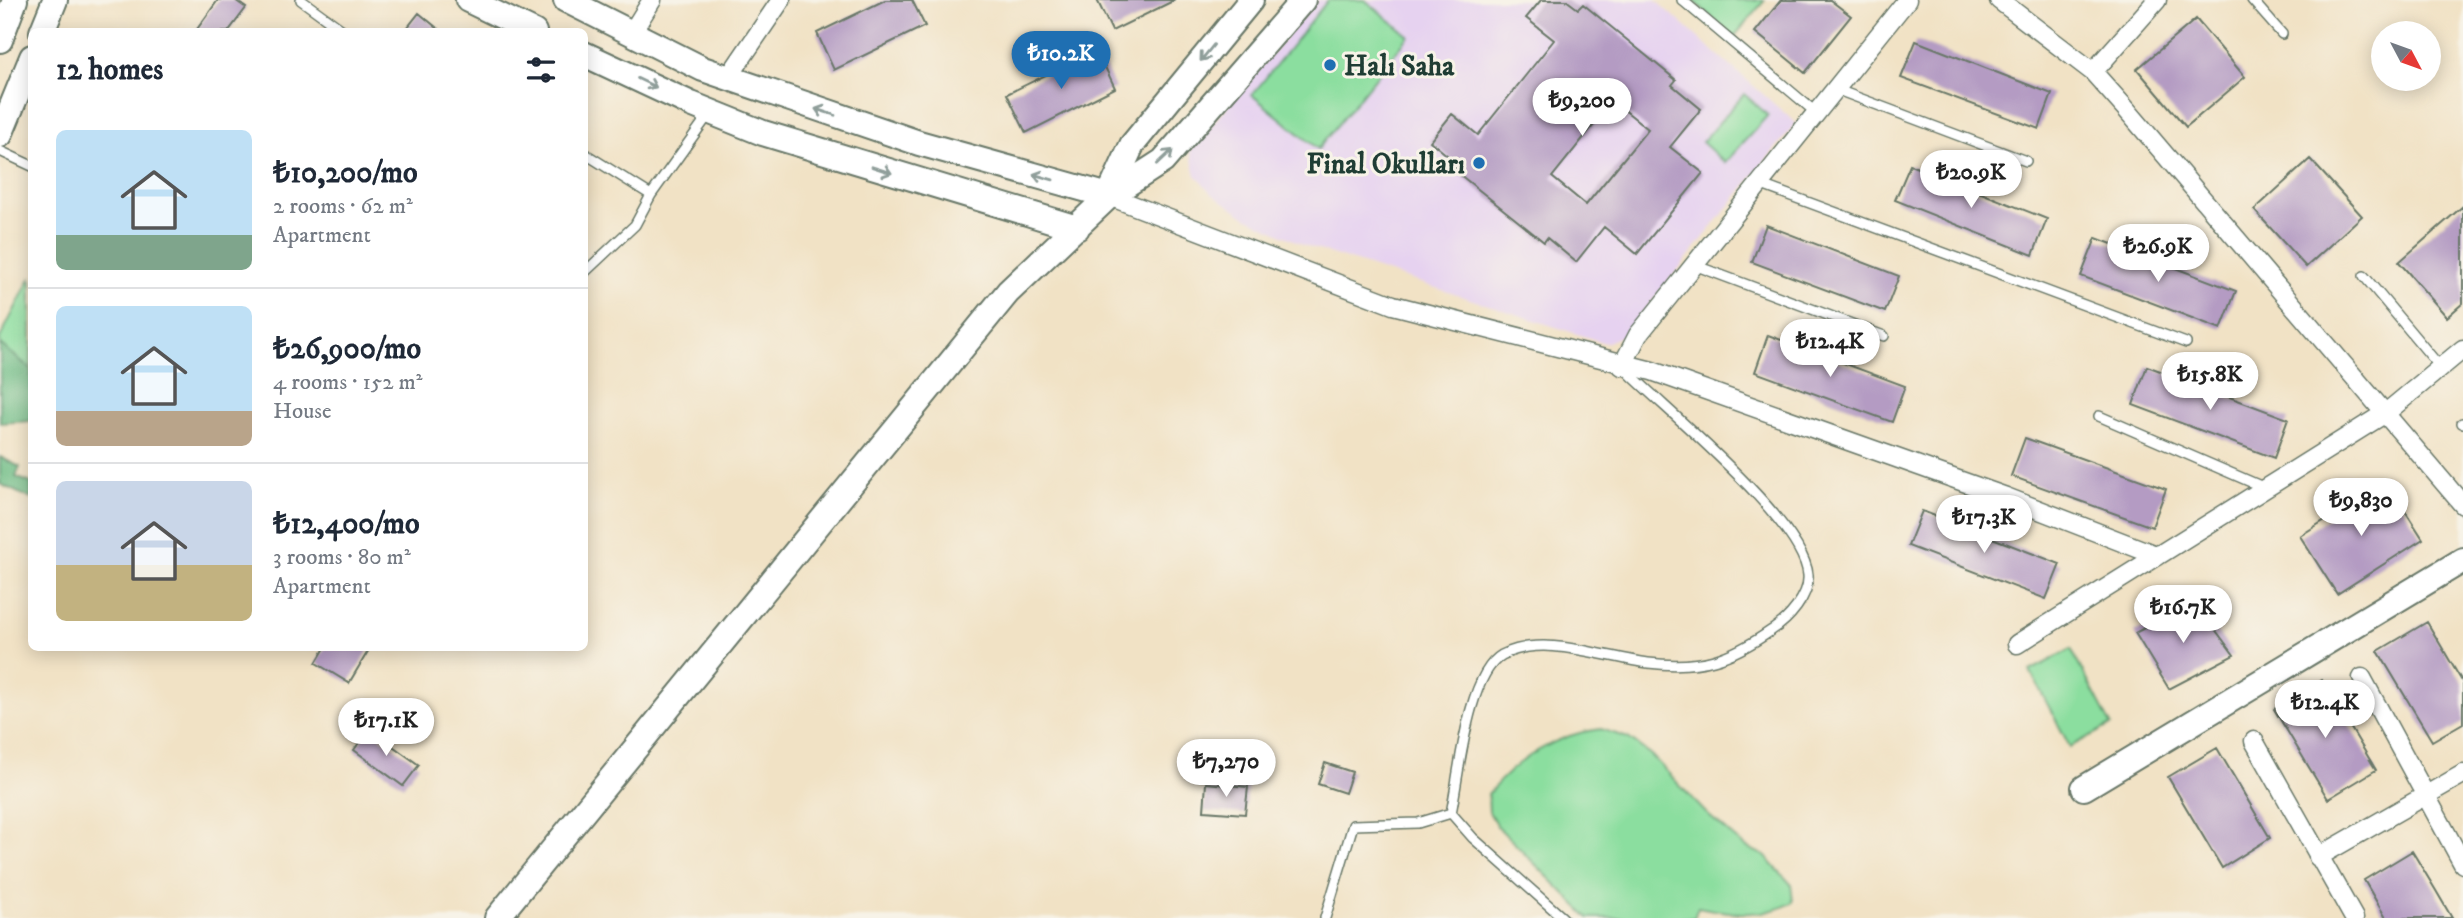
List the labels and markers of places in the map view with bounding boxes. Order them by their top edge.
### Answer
pin: ₺10.2K [1004,32,1118,91]
place label: Halı Saha [1344,49,1455,84]
marker: Halı Saha [1322,57,1338,73]
pin: ₺9,200 [1525,78,1639,138]
place label: Final Okulları [1306,147,1465,182]
pin: ₺20.9K [1914,150,2028,210]
marker: Final Okulları [1471,155,1487,171]
pin: ₺26.9K [2101,224,2215,284]
pin: ₺12.4K [1773,320,1887,379]
pin: ₺15.8K [2153,352,2267,412]
pin: ₺9,830 [2304,478,2418,538]
pin: ₺17.3K [1927,496,2041,555]
pin: ₺16.7K [2126,586,2240,645]
pin: ₺12.4K [2268,680,2382,740]
pin: ₺17.1K [329,698,443,758]
pin: ₺7,270 [1169,740,1283,799]

